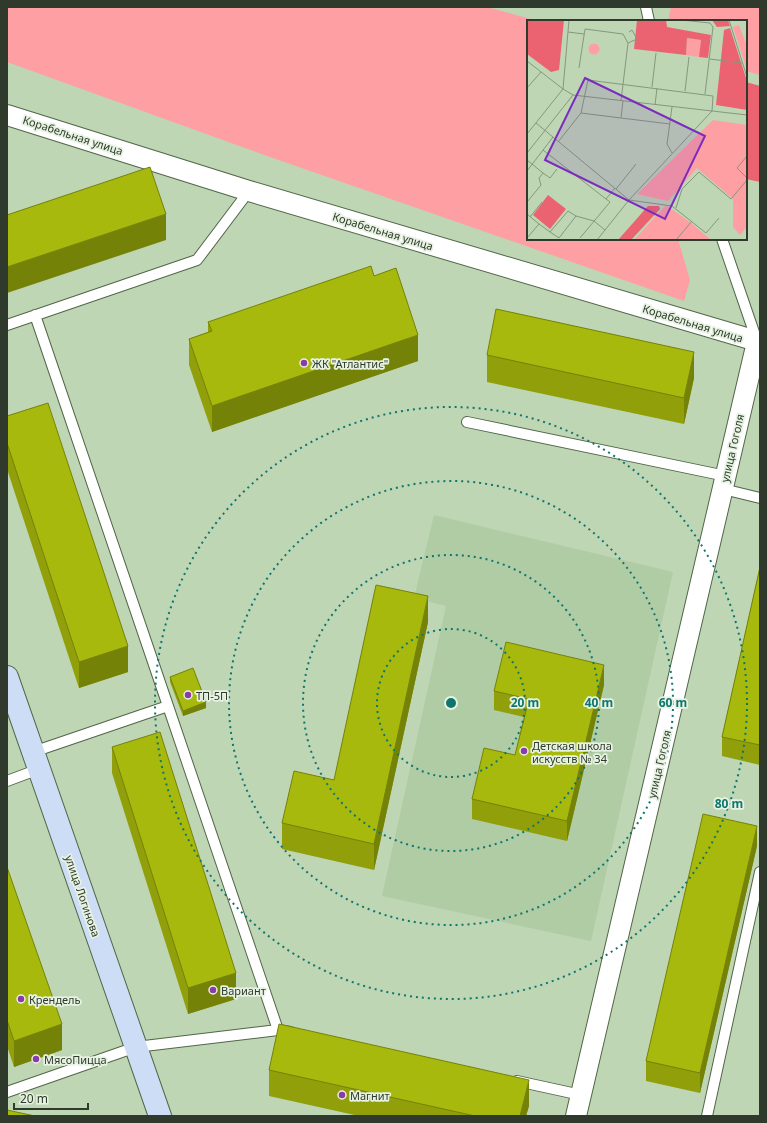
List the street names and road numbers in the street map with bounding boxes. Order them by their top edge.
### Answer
street label: Корабельная улица [21,112,125,158]
street label: Корабельная улица [331,209,435,253]
street label: Корабельная улица [641,301,745,345]
street label: улица Гоголя [717,412,747,484]
street label: улица Гоголя [644,728,674,800]
street label: улица Логинова [62,853,104,939]

